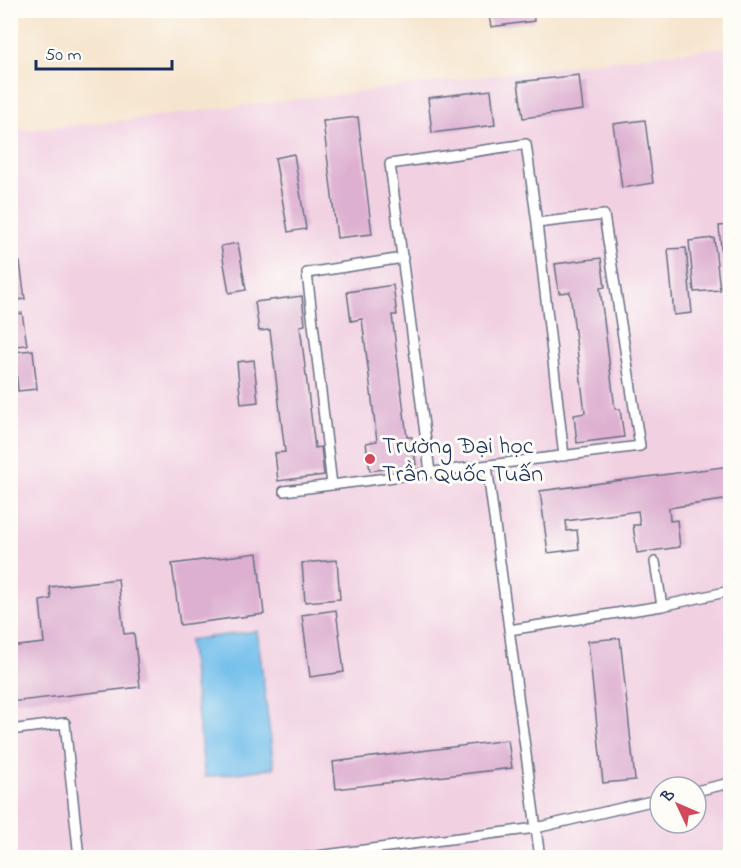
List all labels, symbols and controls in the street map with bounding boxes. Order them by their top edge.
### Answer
scale bar [36,33,172,71]
text: 50 m [45,43,82,69]
place label: Trường Đại học Trần Quốc Tuấn [382,430,543,493]
marker: Trường Đại học Trần Quốc Tuấn [363,452,377,466]
north arrow [648,775,708,835]
text: B [656,784,681,809]

